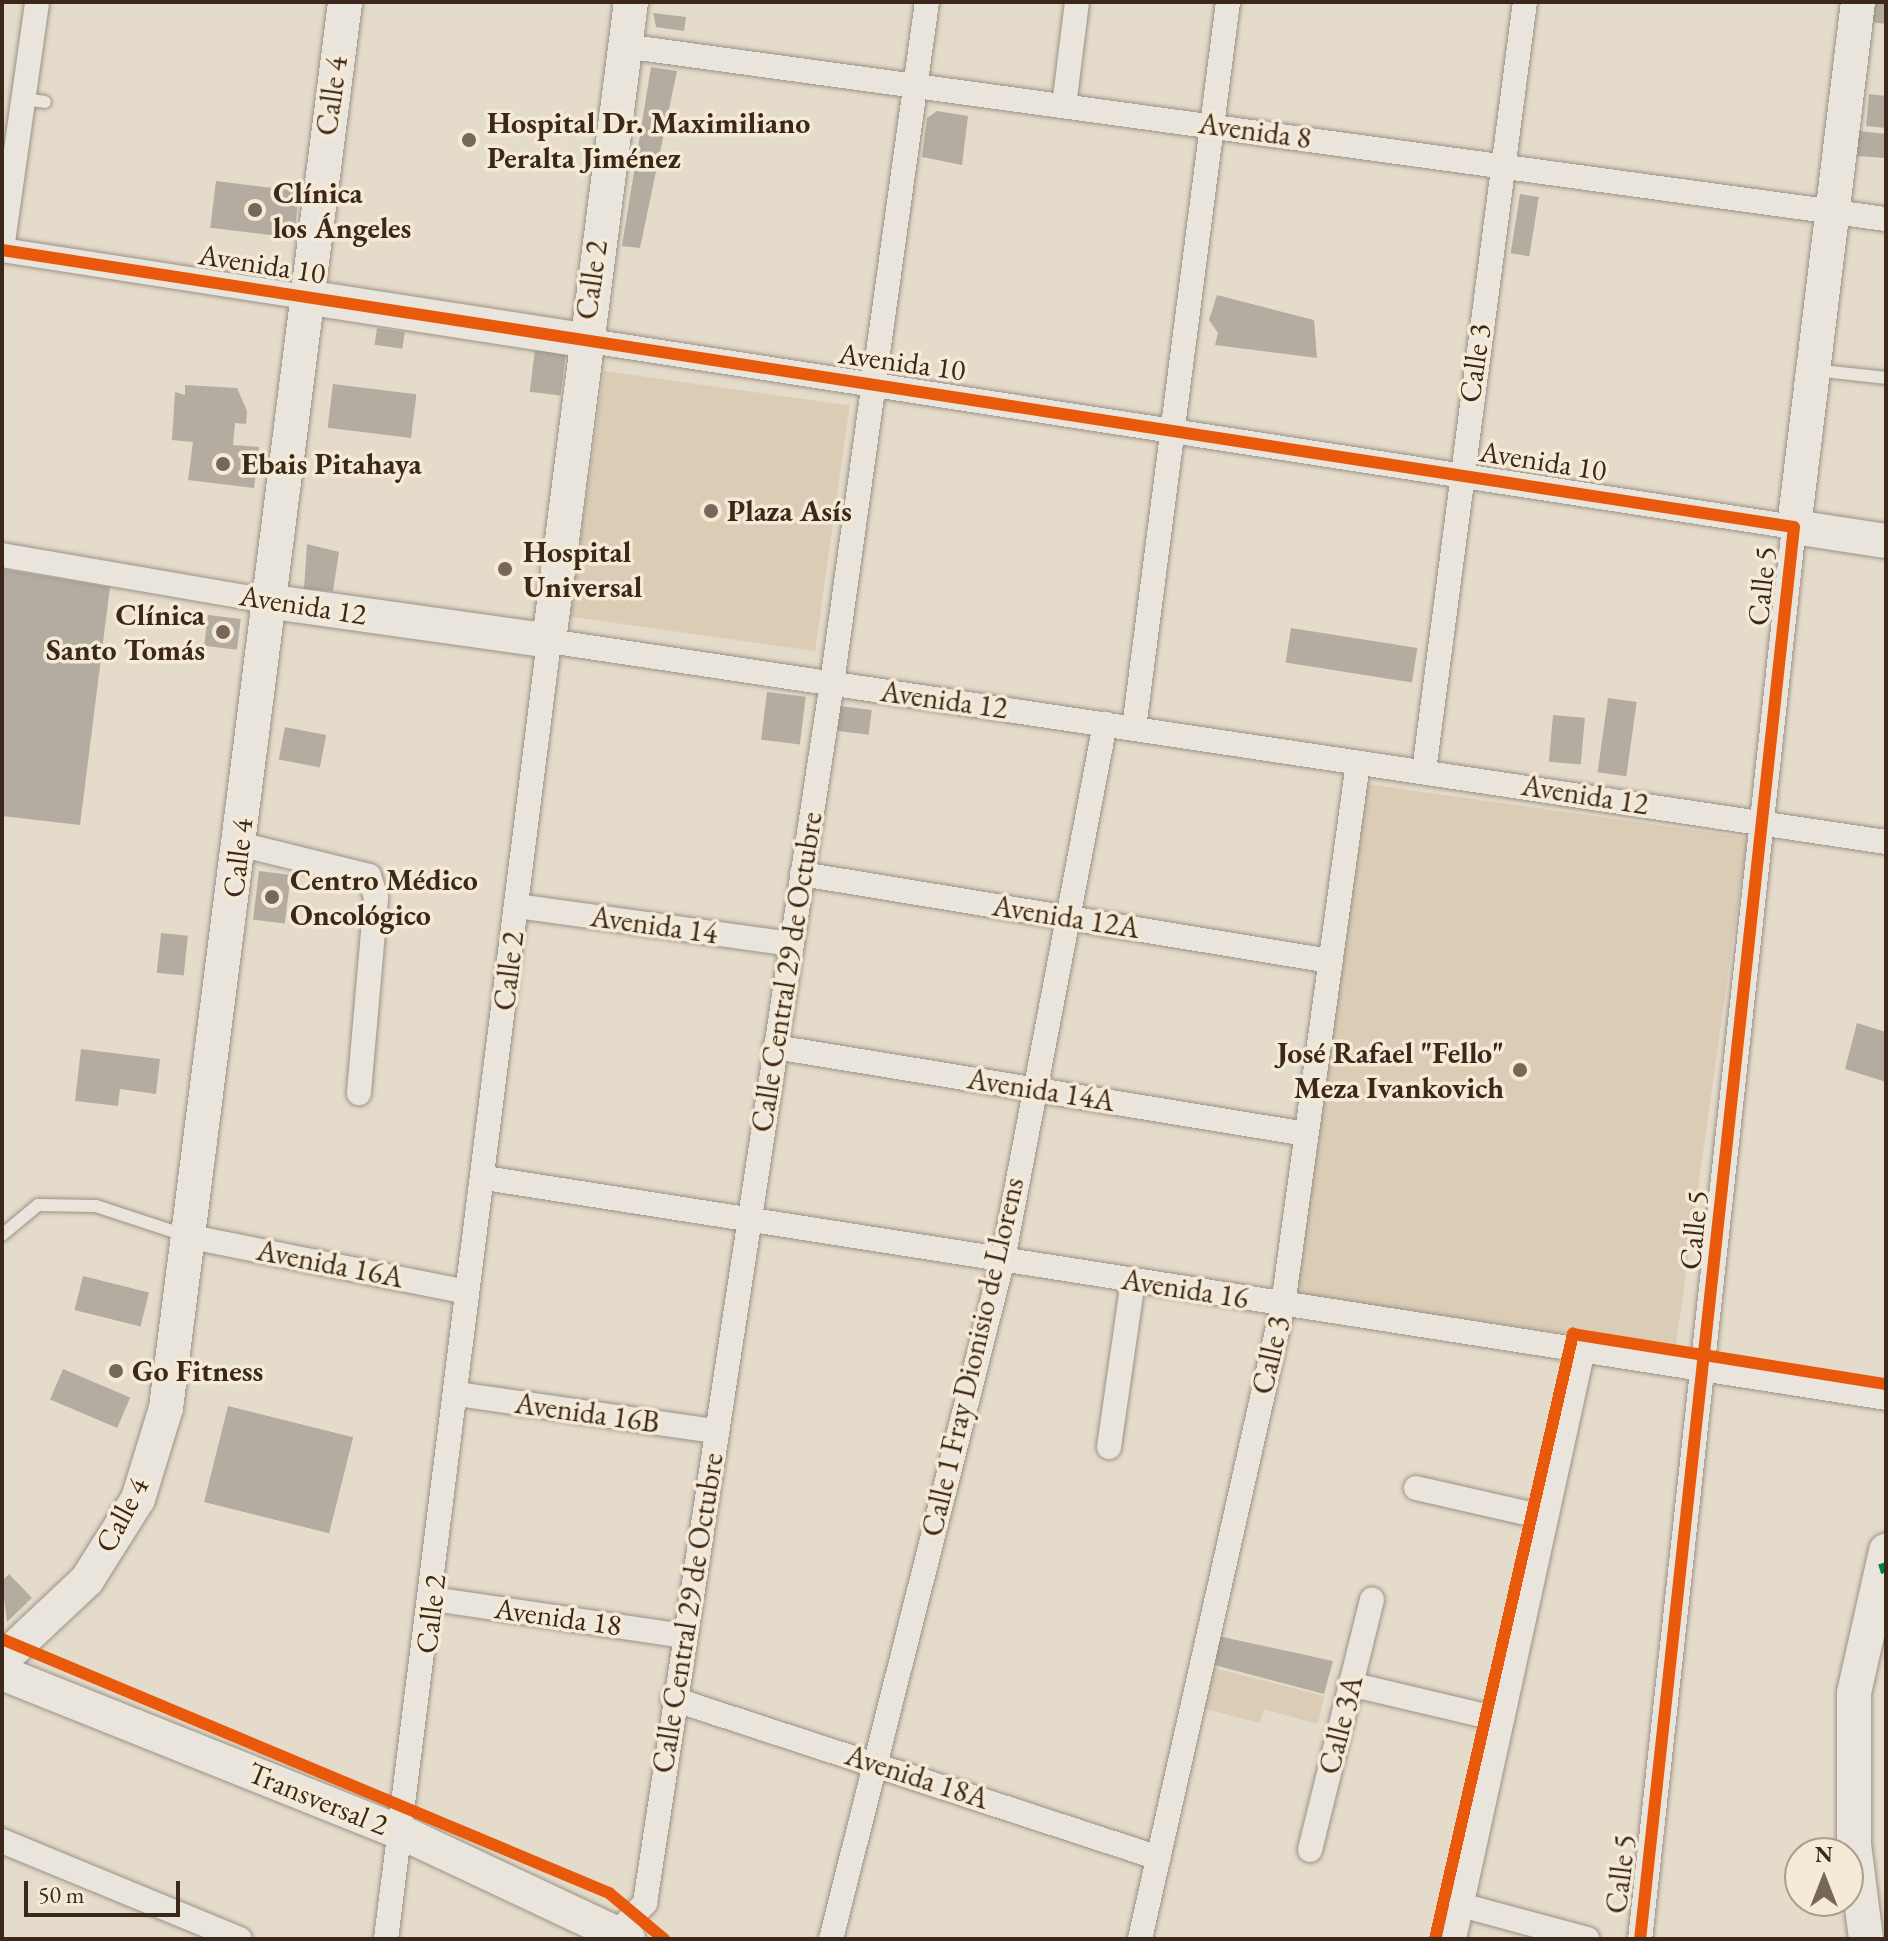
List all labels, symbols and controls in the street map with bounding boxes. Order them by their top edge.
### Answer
street label: Calle 4 [309,54,355,138]
place label: Hospital Dr. Maximiliano Peralta Jiménez [487,105,810,176]
street label: Avenida 8 [1196,105,1314,157]
marker: Hospital Dr. Maximiliano Peralta Jiménez [458,129,480,151]
place label: Clínica los Ángeles [273,175,411,246]
marker: Clínica los Ángeles [244,199,266,221]
street label: Avenida 10 [196,236,328,292]
street label: Calle 2 [569,238,615,322]
street label: Calle 3 [1452,321,1498,405]
street label: Avenida 10 [836,335,968,389]
street label: Avenida 10 [1477,433,1609,489]
place label: Ebais Pitahaya [241,446,422,482]
marker: Ebais Pitahaya [212,453,234,475]
place label: Plaza Asís [727,493,852,529]
marker: Plaza Asís [702,502,720,520]
place label: Hospital Universal [523,534,642,604]
street label: Calle 5 [1740,544,1784,628]
marker: Hospital Universal [494,558,516,580]
street label: Avenida 12 [237,577,369,633]
place label: Clínica Santo Tomás [46,597,205,668]
marker: Clínica Santo Tomás [212,621,234,643]
street label: Avenida 12 [878,673,1010,727]
street label: Avenida 12 [1519,767,1651,823]
street label: Calle Central 29 de Octubre [744,809,830,1135]
street label: Calle 4 [215,816,261,900]
place label: Centro Médico Oncológico [290,862,478,932]
marker: Centro Médico Oncológico [261,886,283,908]
street label: Avenida 12A [990,888,1142,946]
street label: Avenida 14 [588,898,720,952]
street label: Calle 2 [486,929,532,1013]
place label: José Rafael "Fello" Meza Ivankovich [1277,1035,1504,1106]
street label: Avenida 14A [965,1061,1117,1119]
marker: José Rafael "Fello" Meza Ivankovich [1511,1061,1529,1079]
street label: Calle 1 Fray Dionisio de Llorens [914,1174,1032,1540]
street label: Calle 5 [1672,1188,1716,1272]
street label: Avenida 16A [254,1232,406,1296]
street label: Avenida 16 [1119,1261,1251,1317]
street label: Calle 3 [1244,1312,1298,1398]
place label: Go Fitness [132,1353,263,1389]
marker: Go Fitness [107,1362,125,1380]
street label: Avenida 16B [512,1385,662,1441]
street label: Calle Central 29 de Octubre [645,1450,731,1776]
street label: Calle 4 [87,1471,157,1559]
street label: Calle 2 [408,1572,454,1656]
street label: Avenida 18 [492,1590,624,1644]
street label: Calle 3A [1311,1672,1371,1778]
street label: Avenida 18A [841,1737,993,1817]
street label: Transversal 2 [243,1755,393,1843]
street label: Calle 5 [1598,1832,1644,1916]
north arrow [1784,1837,1864,1917]
text: N [1815,1840,1833,1869]
scale bar [28,1865,184,1915]
text: 50 m [38,1879,85,1910]

